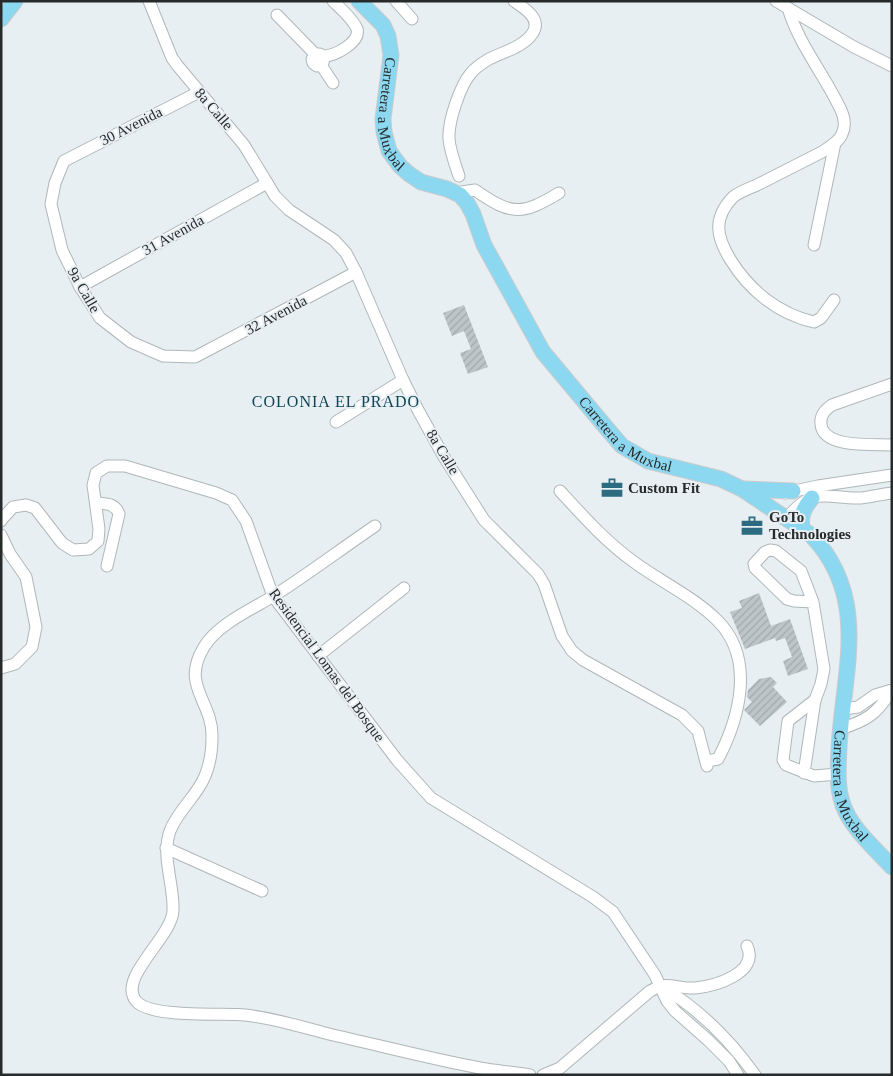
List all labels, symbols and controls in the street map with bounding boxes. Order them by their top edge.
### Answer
street label: Carretera a Muxbal [375,56,408,174]
street label: 8a Calle [192,85,237,133]
street label: 30 Avenida [97,103,165,148]
street label: 31 Avenida [140,211,207,258]
street label: 9a Calle [65,265,103,316]
street label: 32 Avenida [242,292,310,338]
district label: COLONIA EL PRADO [252,393,420,410]
street label: Carretera a Muxbal [576,393,674,475]
street label: 8a Calle [423,427,463,478]
office icon: Custom Fit [599,475,625,501]
place label: Custom Fit [628,480,700,496]
place label: GoTo Technologies [769,509,851,542]
office icon: GoTo Technologies [739,513,765,539]
street label: Residencial Lomas del Bosque [266,585,388,745]
street label: Carretera a Muxbal [830,730,872,845]

